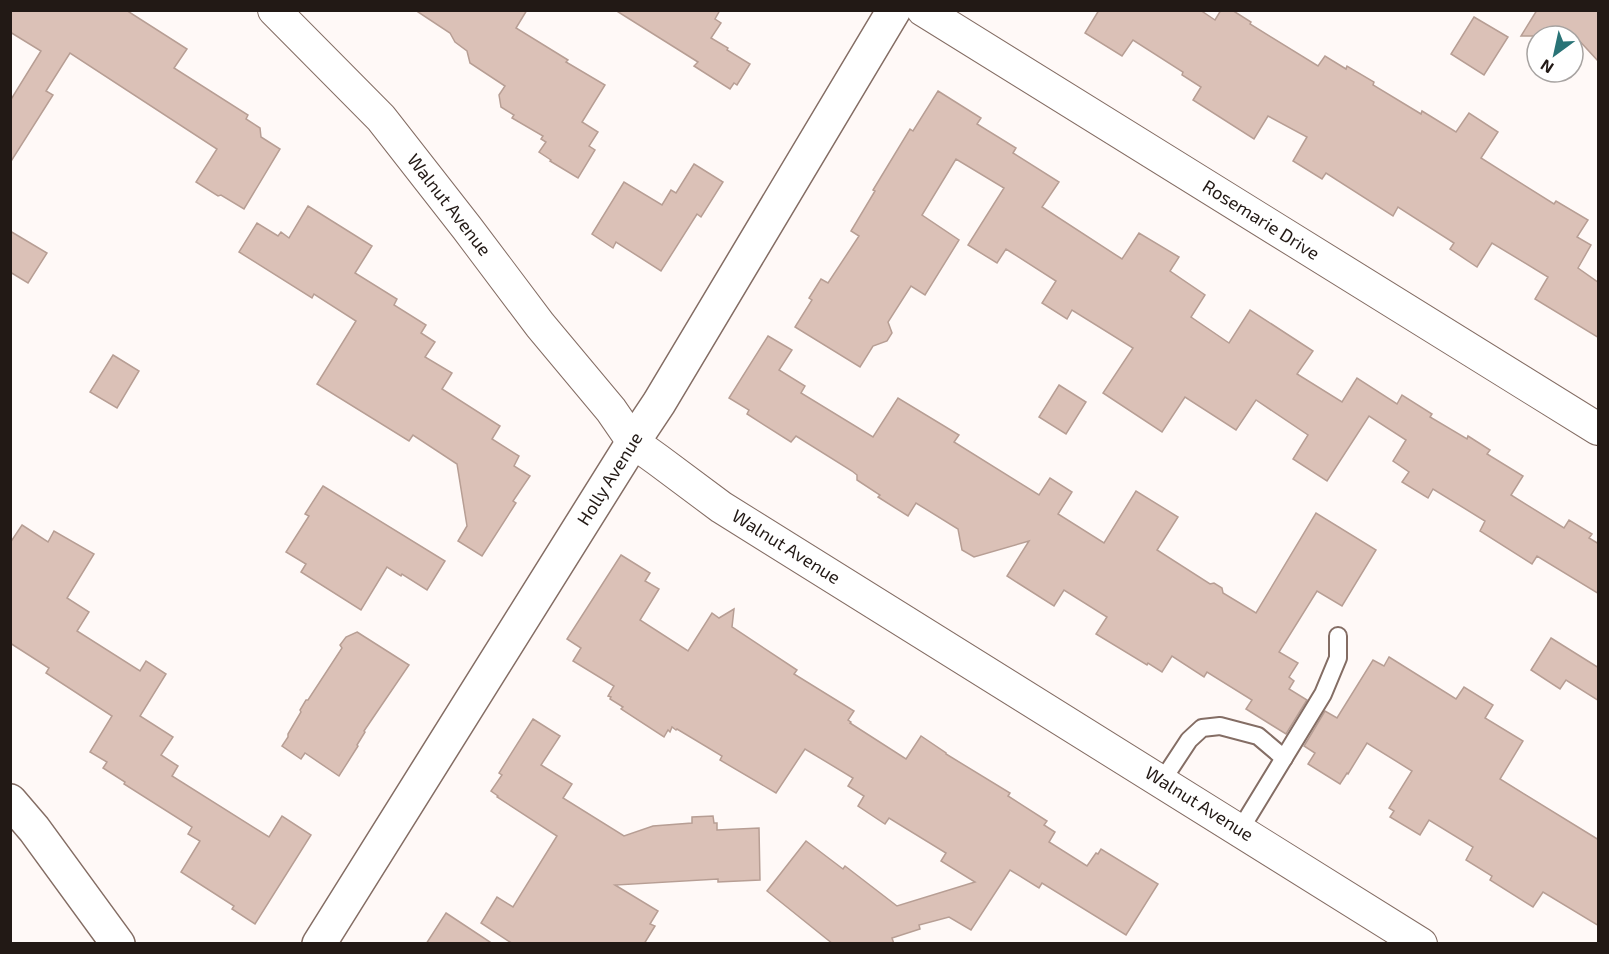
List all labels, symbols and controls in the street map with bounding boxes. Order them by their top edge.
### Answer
north arrow [1525,24,1585,84]
text: N [1537,56,1557,78]
street label: Walnut Avenue [403,149,496,260]
street label: Rosemarie Drive [1199,174,1324,264]
street label: Holly Avenue [572,428,646,529]
street label: Walnut Avenue [728,504,845,588]
street label: Walnut Avenue [1141,761,1258,845]

